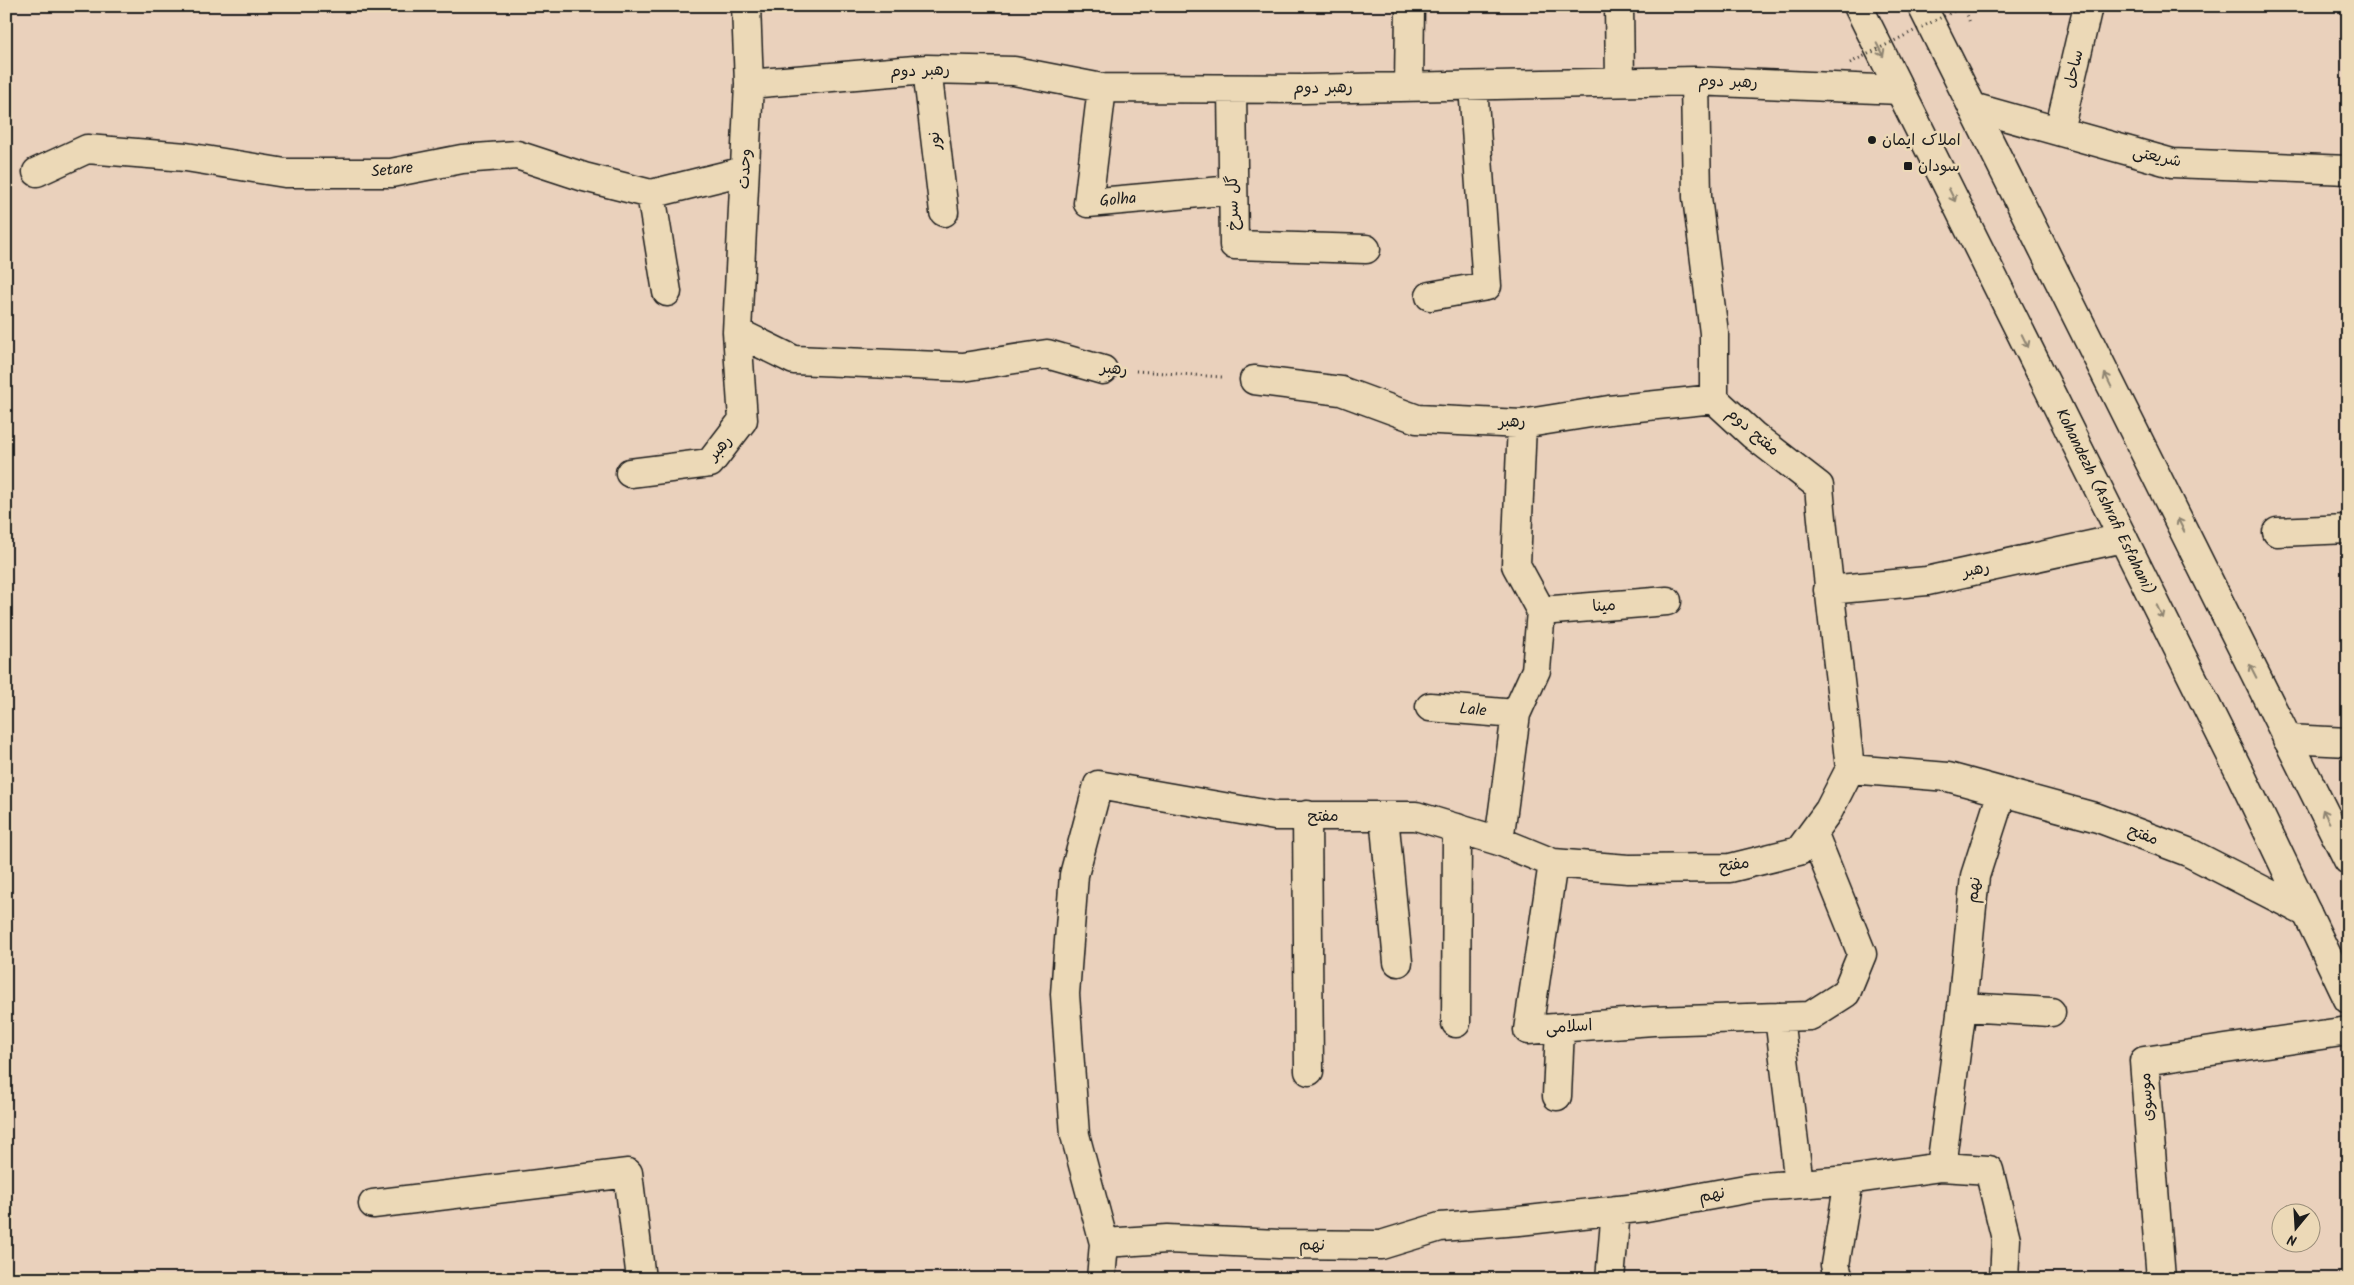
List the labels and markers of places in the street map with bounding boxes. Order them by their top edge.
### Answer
place label: املاک ایمان [1882,128,1961,153]
marker: املاک ایمان [1866,134,1878,146]
place label: سودان [1918,154,1960,179]
marker: سودان [1902,160,1914,172]

